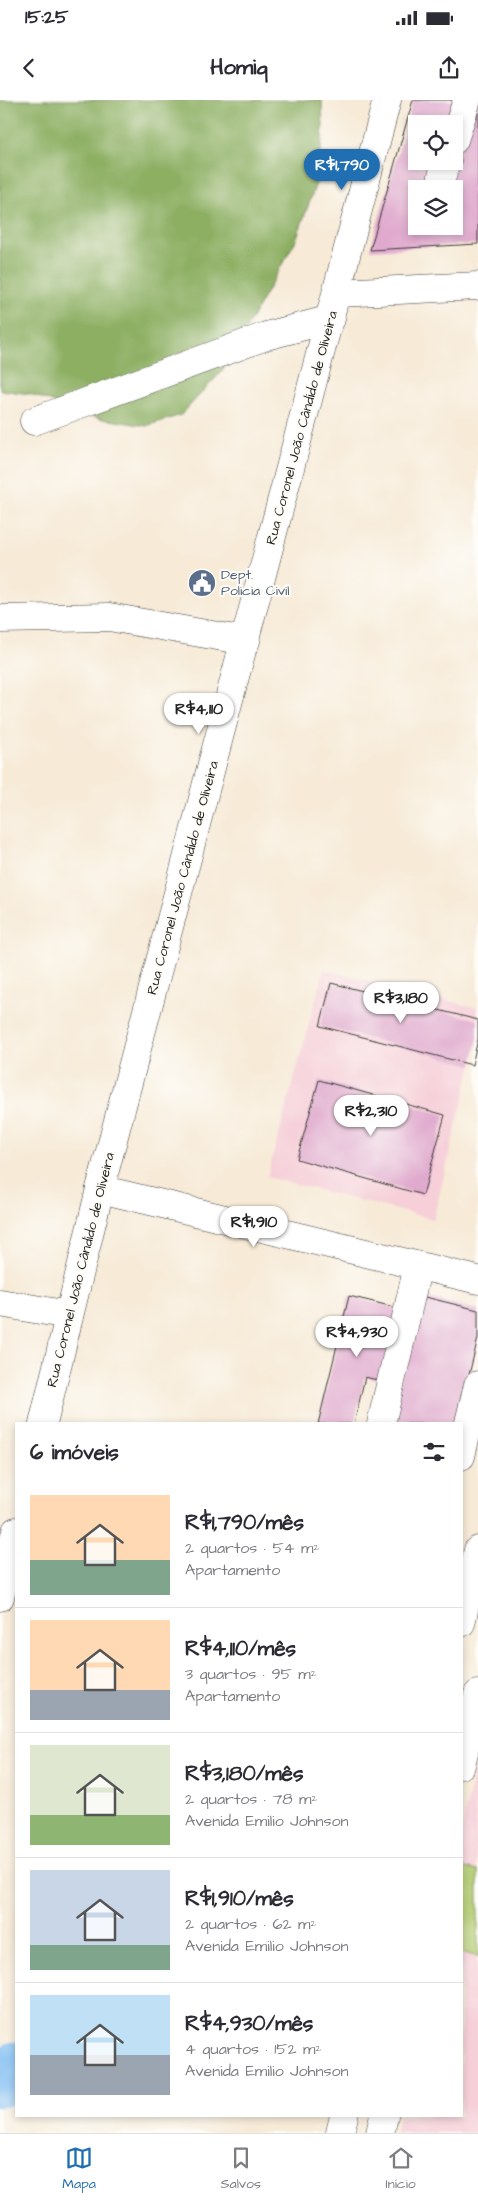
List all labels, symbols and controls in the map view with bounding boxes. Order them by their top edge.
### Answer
text: 15:25 [25,4,68,31]
text: Homiq [210,52,268,83]
icon: back [15,54,43,82]
icon: share [435,54,463,82]
map controls [408,115,463,235]
button: locate [408,115,463,170]
pin: R$1,790 [296,148,388,191]
text: R$1,790 [315,154,369,176]
button: layers [408,180,463,235]
street label: Rua Coronel João Cândido de Oliveira [261,309,343,547]
place label: Dept. Policia Civil [221,565,289,601]
public building icon: Dept. Policia Civil [187,568,217,598]
pin: R$4,110 [153,692,245,735]
text: R$4,110 [175,698,223,720]
street label: Rua Coronel João Cândido de Oliveira [142,759,224,997]
pin: R$3,180 [355,982,447,1024]
text: R$3,180 [374,987,428,1009]
pin: R$2,310 [325,1094,417,1137]
text: R$2,310 [345,1100,397,1122]
street label: Rua Coronel João Cândido de Oliveira [42,1151,120,1389]
pin: R$1,910 [208,1206,300,1248]
text: R$1,910 [231,1211,277,1233]
pin: R$4,930 [311,1316,403,1358]
text: R$4,930 [326,1321,388,1343]
text: 6 imóveis [30,1438,119,1467]
icon: filters [420,1438,448,1466]
text: R$1,790/mês [185,1508,304,1537]
icon: home [70,1515,130,1575]
text: 2 quartos · 54 m² [185,1537,320,1559]
text: Apartamento [185,1559,280,1581]
text: R$4,110/mês [185,1634,296,1663]
icon: home [70,1640,130,1700]
text: 3 quartos · 95 m² [185,1663,317,1685]
text: Apartamento [185,1685,280,1707]
text: R$3,180/mês [185,1759,303,1788]
icon: home [70,1765,130,1825]
text: 2 quartos · 78 m² [185,1788,318,1810]
text: Avenida Emilio Johnson [185,1810,348,1832]
text: R$1,910/mês [185,1884,294,1913]
icon: home [70,1890,130,1950]
text: 2 quartos · 62 m² [185,1913,316,1935]
text: Avenida Emilio Johnson [185,1935,348,1957]
text: R$4,930/mês [185,2009,313,2038]
icon: home [70,2015,130,2075]
text: 4 quartos · 152 m² [185,2038,322,2060]
text: Avenida Emilio Johnson [185,2060,348,2082]
tab: Mapa [62,2144,96,2194]
tab: Salvos [221,2144,261,2194]
tab: Início [386,2144,416,2194]

